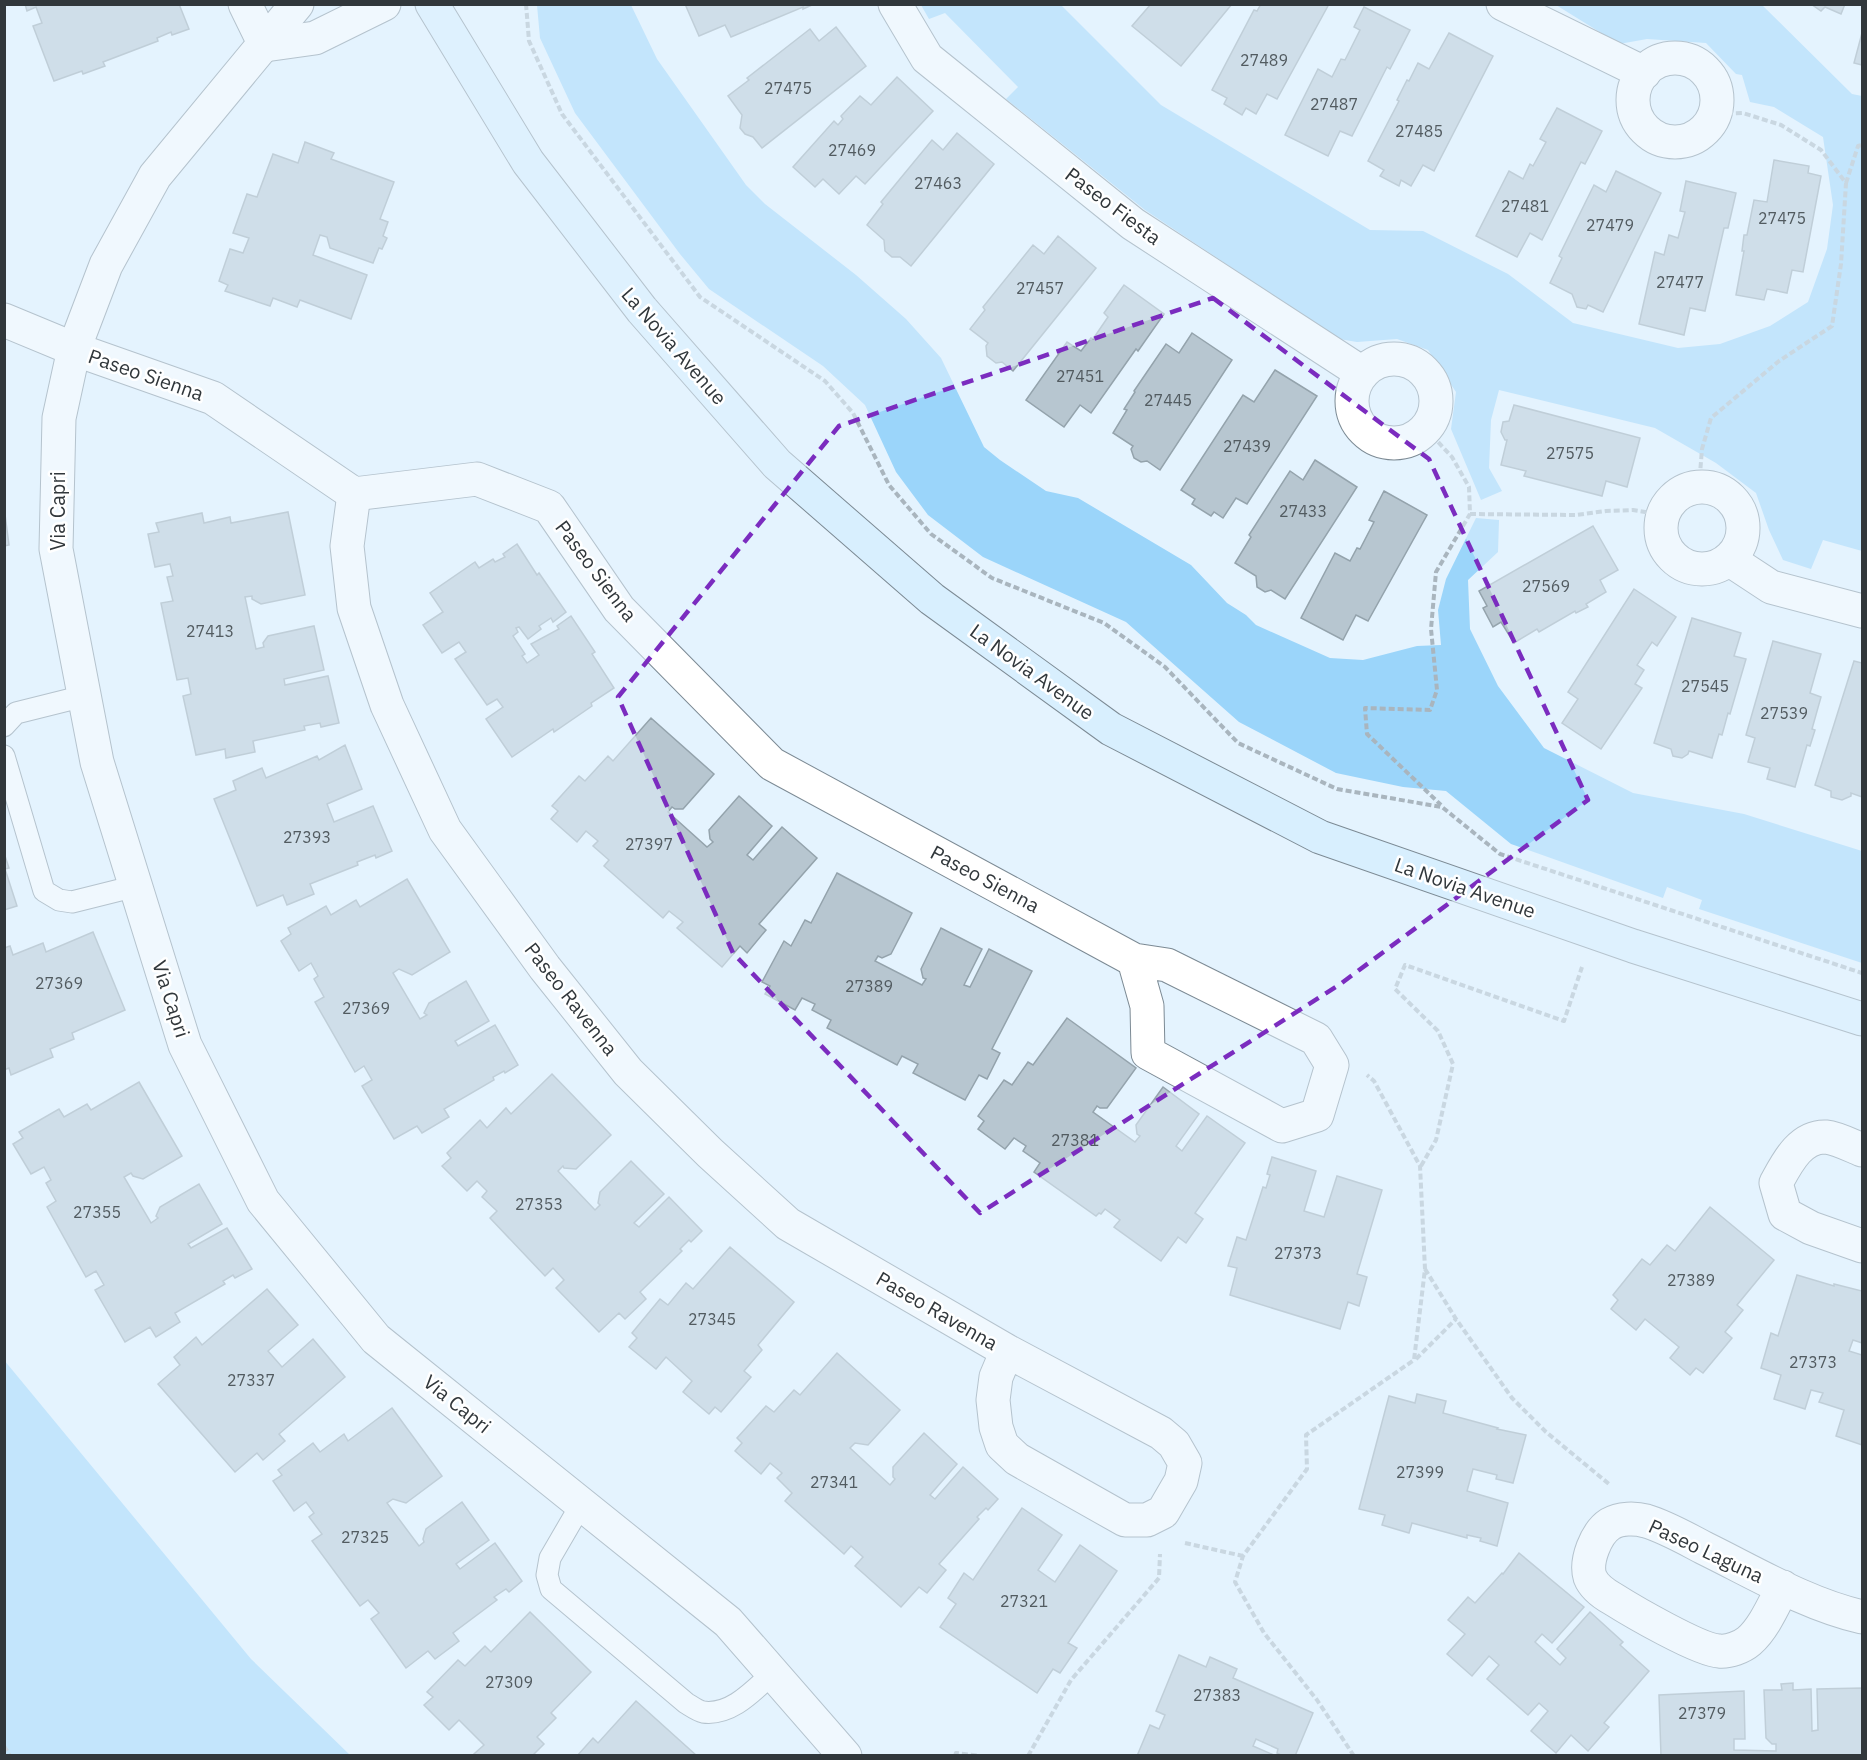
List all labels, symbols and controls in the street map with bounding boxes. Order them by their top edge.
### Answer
house number: 27489 [1240,50,1288,70]
house number: 27475 [764,78,812,98]
house number: 27487 [1310,94,1358,114]
house number: 27485 [1395,121,1443,141]
house number: 27469 [828,140,876,160]
street label: Paseo Fiesta [1060,161,1167,251]
house number: 27463 [914,173,962,193]
house number: 27481 [1501,196,1549,216]
house number: 27475 [1758,208,1806,228]
house number: 27479 [1586,215,1634,235]
house number: 27477 [1656,272,1704,292]
house number: 27457 [1016,278,1064,298]
street label: La Novia Avenue [616,281,733,410]
street label: Paseo Sienna [85,342,208,407]
house number: 27451 [1056,366,1104,386]
house number: 27445 [1144,390,1192,410]
house number: 27439 [1223,436,1271,456]
house number: 27575 [1546,443,1594,463]
street label: Via Capri [44,471,71,551]
house number: 27433 [1279,501,1327,521]
street label: Paseo Sienna [549,515,644,627]
house number: 27569 [1522,576,1570,596]
street label: La Novia Avenue [965,617,1100,726]
house number: 27413 [186,621,234,641]
house number: 27545 [1681,676,1729,696]
house number: 27539 [1760,703,1808,723]
house number: 27393 [283,827,331,847]
house number: 27397 [625,834,673,854]
street label: Paseo Sienna [926,838,1045,919]
street label: La Novia Avenue [1391,851,1539,924]
street label: Paseo Ravenna [519,937,624,1061]
street label: Via Capri [146,957,197,1041]
house number: 27369 [35,973,83,993]
house number: 27389 [845,976,893,996]
house number: 27369 [342,998,390,1018]
house number: 27381 [1051,1130,1099,1150]
house number: 27353 [515,1194,563,1214]
house number: 27355 [73,1202,121,1222]
house number: 27373 [1274,1243,1322,1263]
street label: Paseo Ravenna [871,1265,1003,1357]
house number: 27389 [1667,1270,1715,1290]
house number: 27345 [688,1309,736,1329]
house number: 27373 [1789,1352,1837,1372]
street label: Via Capri [418,1368,497,1439]
house number: 27337 [227,1370,275,1390]
house number: 27399 [1396,1462,1444,1482]
house number: 27341 [810,1472,858,1492]
street label: Paseo Laguna [1644,1512,1768,1589]
house number: 27325 [341,1527,389,1547]
house number: 27321 [1000,1591,1048,1611]
house number: 27309 [485,1672,533,1692]
house number: 27383 [1193,1685,1241,1705]
house number: 27379 [1678,1703,1726,1723]

